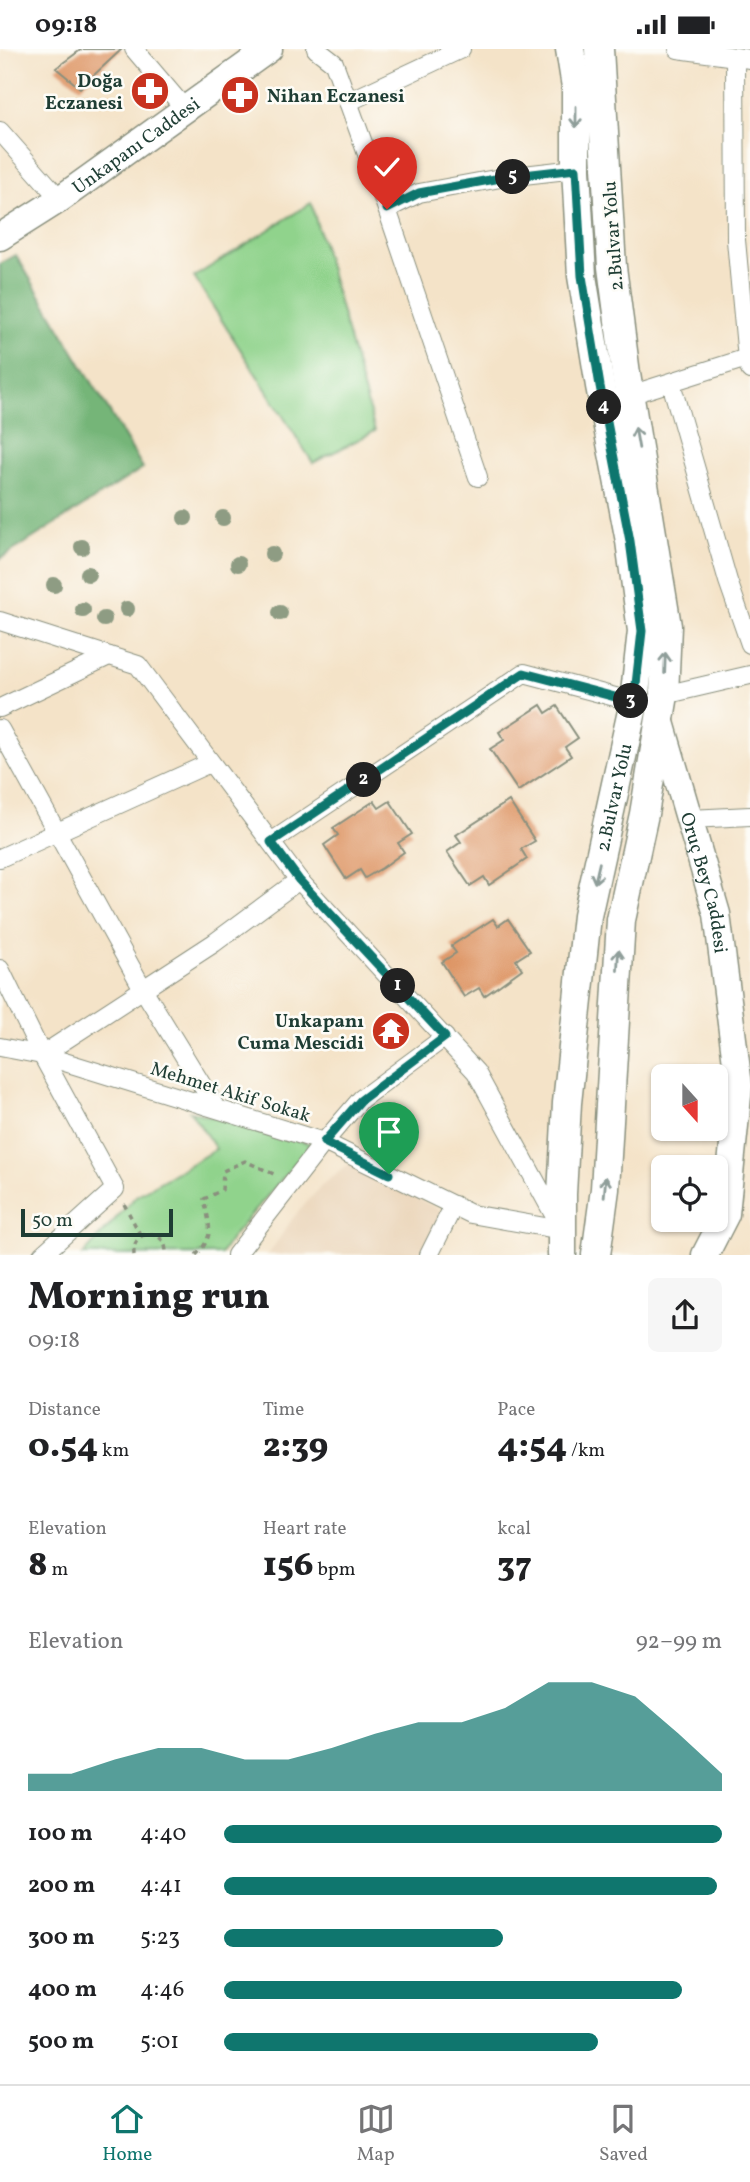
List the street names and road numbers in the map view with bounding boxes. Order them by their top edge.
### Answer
street label: Unkapanı Caddesi [68,92,206,201]
street label: 2.Bulvar Yolu [597,180,631,292]
street label: 2.Bulvar Yolu [591,741,640,854]
street label: Oruç Bey Caddesi [673,809,733,955]
street label: Mehmet Akif Sokak [147,1056,314,1130]

